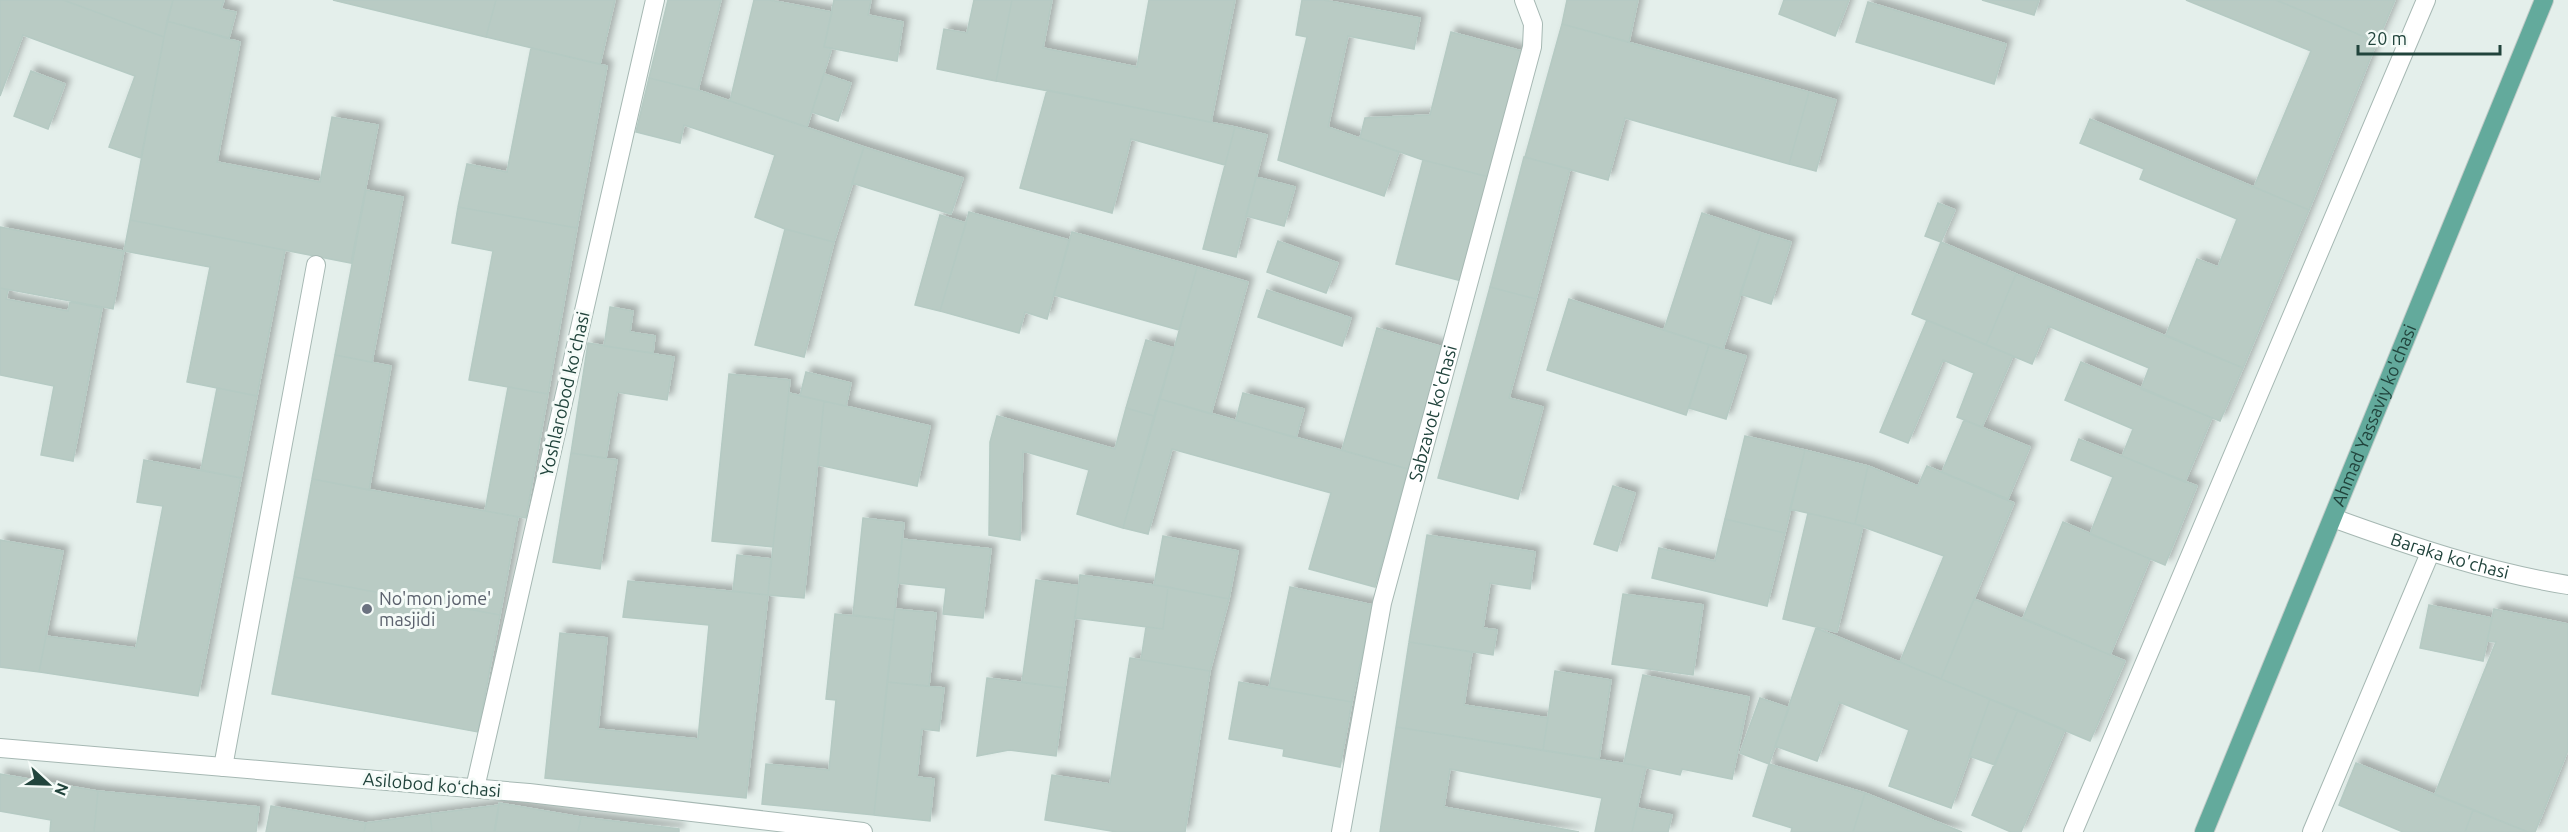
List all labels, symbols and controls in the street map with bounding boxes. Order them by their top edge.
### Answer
scale bar [2358,18,2500,56]
text: 20 m [2367,28,2407,48]
street label: Yoshlarobod koʻchasi [535,309,593,478]
street label: Ahmad Yassaviy ko'chasi [2327,321,2419,509]
street label: Sabzavot ko'chasi [1404,343,1460,484]
street label: Baraka ko'chasi [2388,528,2511,582]
place label: No'mon jome' masjidi [379,588,491,629]
marker: No'mon jome' masjidi [360,602,374,616]
north arrow [18,754,78,814]
street label: Asilobod koʻchasi [362,768,502,800]
text: N [51,781,72,799]

